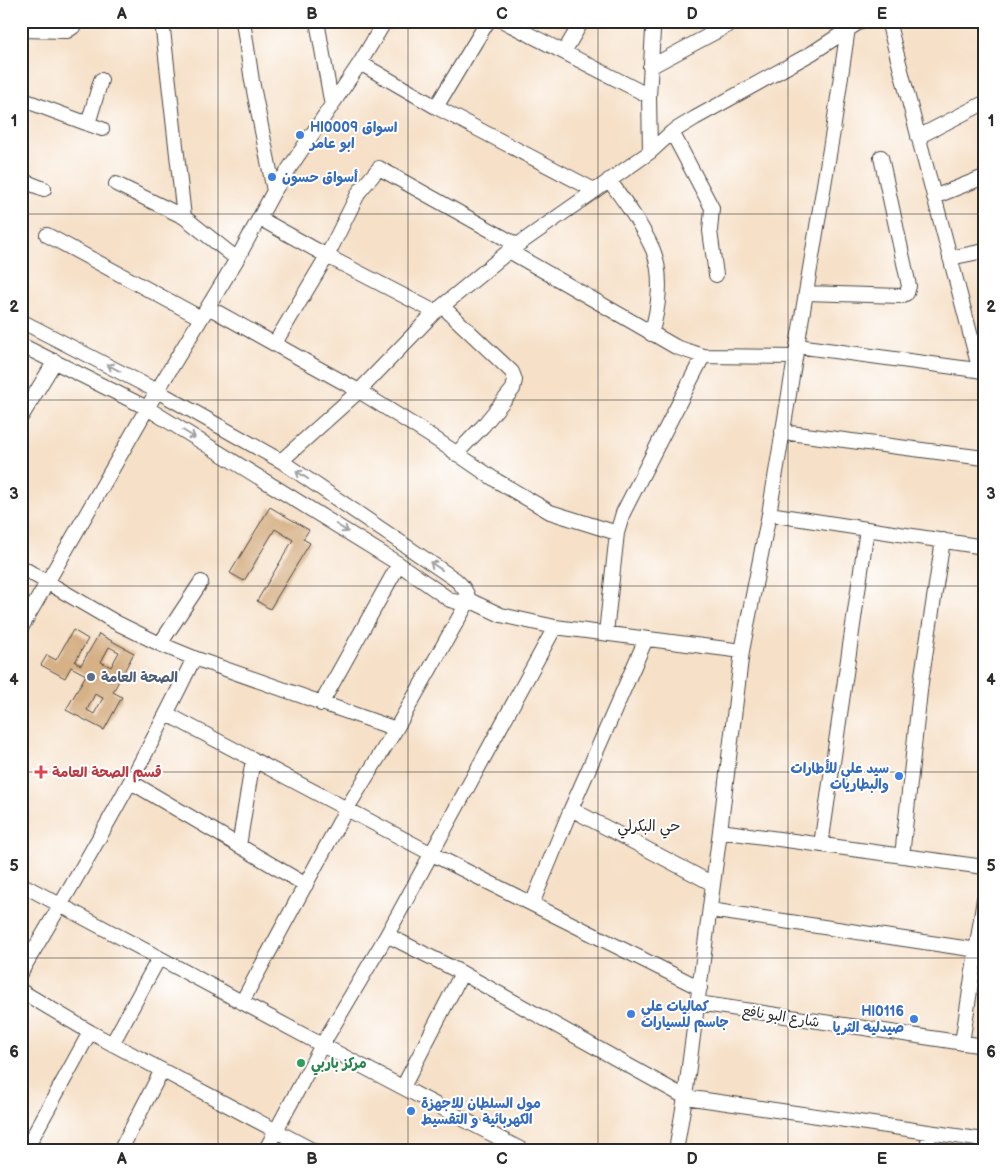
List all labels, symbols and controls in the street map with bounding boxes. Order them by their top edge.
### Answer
text: A [116,5,127,24]
text: B [306,5,318,24]
text: C [496,5,508,24]
text: D [686,5,698,24]
text: E [877,5,887,24]
text: 1 [11,112,17,131]
text: 1 [988,112,994,131]
place label: Hl0009 اسواق ابو عامر [308,119,398,153]
marker: Hl0009 اسواق ابو عامر [294,129,306,141]
place label: أسواق حسون [282,168,358,187]
marker: أسواق حسون [266,171,278,183]
text: 2 [9,298,19,317]
text: 2 [986,298,996,317]
one-way arrow [107,363,121,373]
one-way arrow [181,429,195,439]
one-way arrow [295,470,309,480]
text: 3 [9,485,19,504]
text: 3 [986,485,996,504]
one-way arrow [334,524,348,534]
one-way arrow [430,561,444,571]
place label: الصحة العامة [101,669,178,686]
text: 4 [9,671,19,690]
marker: الصحة العامة [85,671,97,683]
text: 4 [986,671,996,690]
place label: سيد علي للأطارات والبطاريات [791,758,889,793]
place label: قسم الصحة العامة [52,764,162,783]
marker: قسم الصحة العامة [34,765,48,779]
marker: سيد علي للأطارات والبطاريات [893,770,905,782]
district label: حي البكرلي [618,817,681,839]
text: 5 [9,857,19,876]
text: 5 [986,857,996,876]
place label: كماليات علي جاسم للسيارات [641,998,729,1033]
street label: شارع البو نافع [741,1002,821,1033]
place label: Hl0116 صيدليه الثريا [833,1003,904,1036]
marker: كماليات علي جاسم للسيارات [625,1008,637,1020]
marker: Hl0116 صيدليه الثريا [908,1013,920,1025]
text: 6 [9,1043,19,1062]
text: 6 [986,1043,996,1062]
place label: مركز باربي [311,1055,367,1076]
marker: مركز باربي [295,1057,307,1069]
place label: مول السلطان للاجهزة الكهربائية و التقسيط [421,1095,541,1128]
marker: مول السلطان للاجهزة الكهربائية و التقسيط [405,1105,417,1117]
text: A [116,1150,127,1169]
text: B [306,1150,318,1169]
text: C [496,1150,508,1169]
text: D [686,1150,698,1169]
text: E [877,1150,887,1169]

